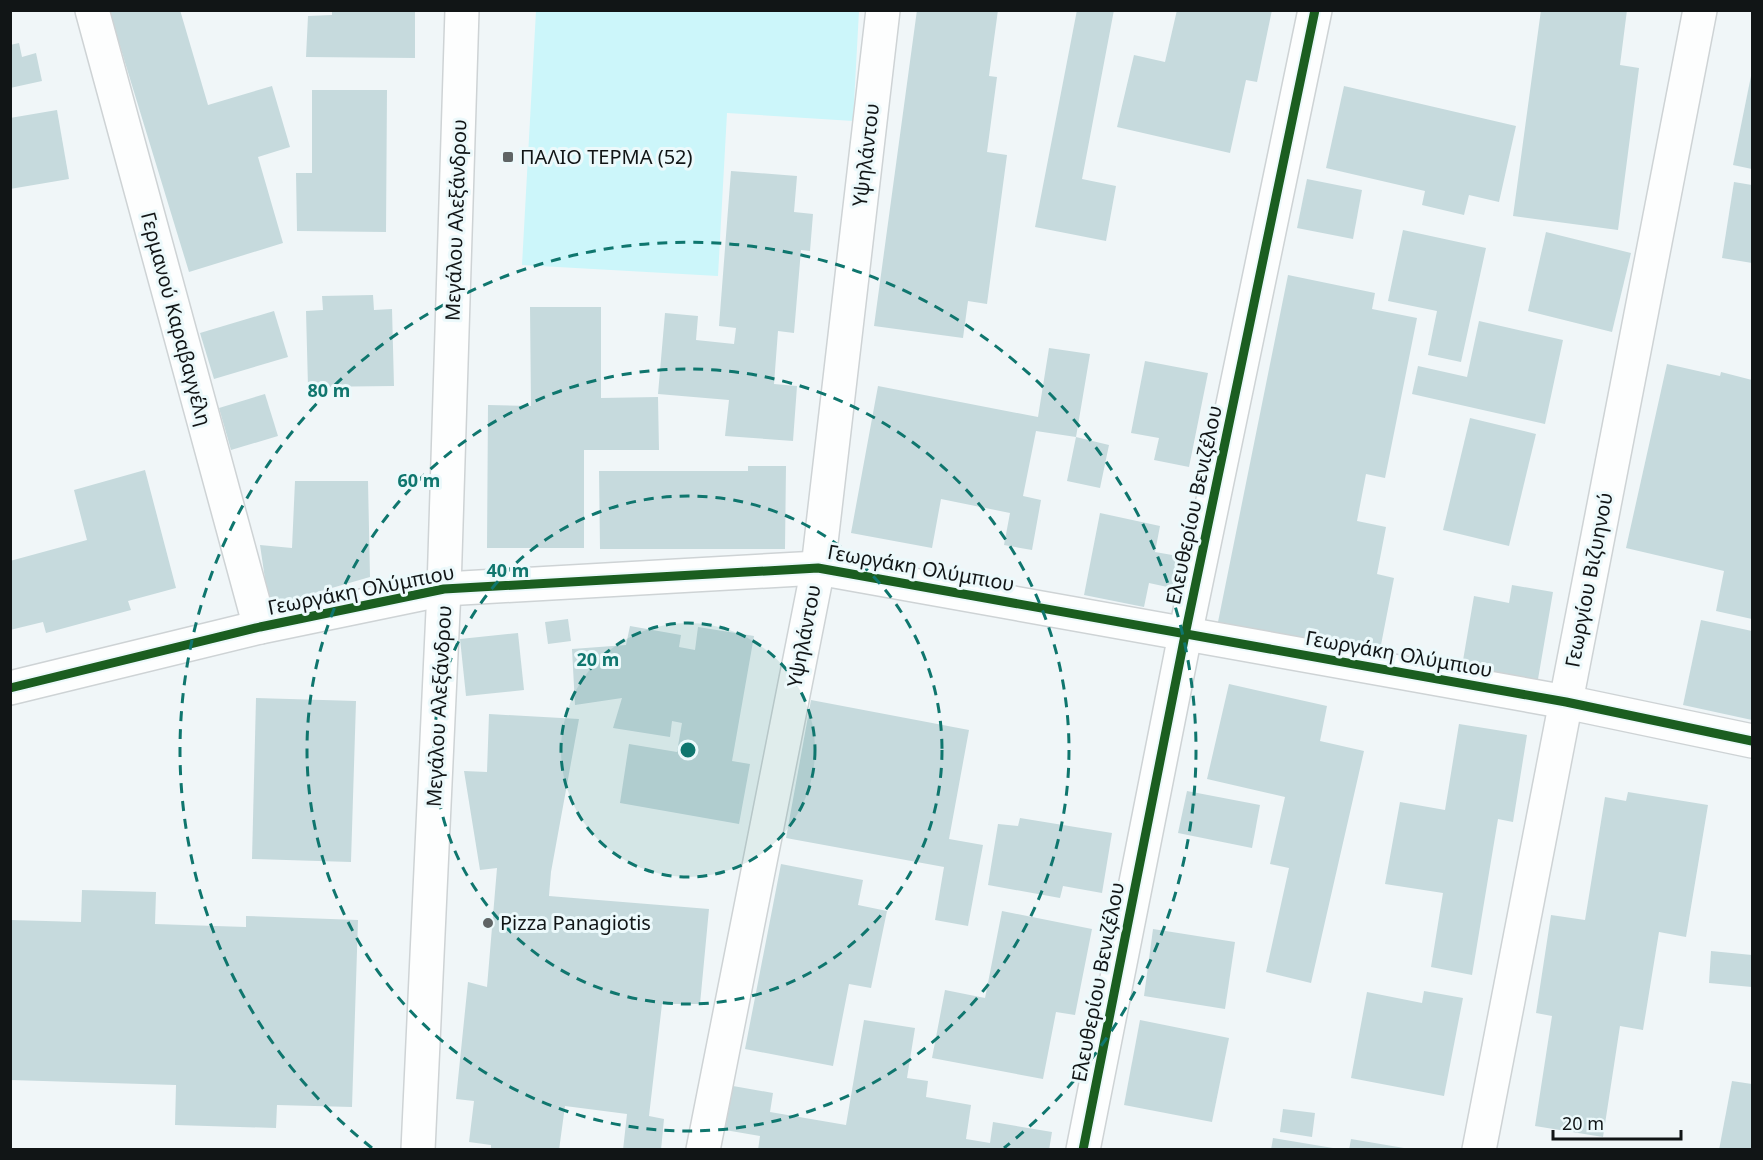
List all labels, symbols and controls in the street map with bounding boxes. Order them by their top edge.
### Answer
street label: Υψηλάντου [846,102,885,208]
street label: Μεγάλου Αλεξάνδρου [438,119,473,321]
place label: ΠΑΛΙΟ ΤΕΡΜΑ (52) [520,143,693,170]
marker: ΠΑΛΙΟ ΤΕΡΜΑ (52) [501,150,515,164]
street label: Γερμανού Καραβαγγέλη [135,209,218,429]
text: 80 m [308,378,350,402]
street label: Ελευθερίου Βενιζέλου [1159,403,1228,607]
text: 60 m [398,468,440,492]
street label: Γεωργίου Βιζυηνού [1558,490,1619,670]
street label: Γεωργάκη Ολύμπιου [825,538,1017,597]
street label: Γεωργάκη Ολύμπιου [265,558,457,621]
text: 40 m [487,558,529,582]
street label: Υψηλάντου [780,582,827,690]
street label: Μεγάλου Αλεξάνδρου [420,604,457,808]
street label: Γεωργάκη Ολύμπιου [1303,624,1495,683]
text: 20 m [577,647,619,671]
centre of rings [678,740,698,760]
street label: Ελευθερίου Βενιζέλου [1065,880,1130,1084]
place label: Pizza Panagiotis [500,909,651,936]
marker: Pizza Panagiotis [481,916,495,930]
scale bar [1553,1103,1680,1141]
text: 20 m [1562,1111,1604,1135]

